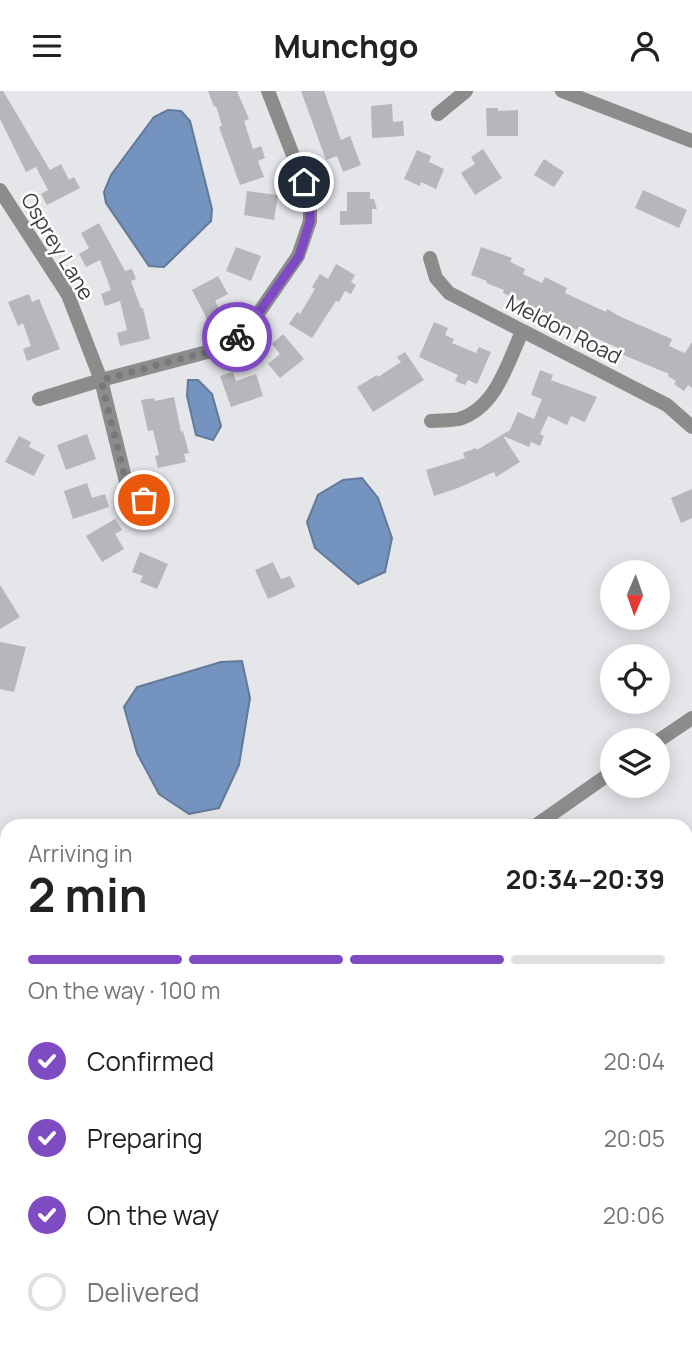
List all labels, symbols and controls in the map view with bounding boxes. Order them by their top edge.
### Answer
text: Munchgo [273,24,419,68]
icon: menu [28,27,66,65]
icon: person [626,27,664,65]
pin [274,152,334,212]
icon: home [285,163,323,201]
street label: Osprey Lane [15,187,101,305]
street label: Meldon Road [501,288,627,370]
courier [202,302,272,372]
icon: bike [218,318,256,356]
pin [114,470,174,530]
icon: bag [125,481,163,519]
north arrow [600,560,670,630]
map controls [600,560,670,798]
button: locate [600,644,670,714]
button: layers [600,728,670,798]
text: Arriving in [28,837,133,869]
text: 20:34–20:39 [506,861,665,897]
text: 2 min [28,863,148,926]
text: On the way · 100 m [28,974,221,1006]
icon: check [28,1042,66,1080]
text: Confirmed [87,1043,214,1079]
text: 20:04 [603,1045,665,1077]
icon: check [28,1119,66,1157]
text: Preparing [87,1120,203,1156]
text: 20:05 [604,1122,665,1154]
icon: check [28,1196,66,1234]
text: On the way [87,1197,219,1233]
text: 20:06 [603,1199,665,1231]
text: Delivered [87,1274,199,1310]

